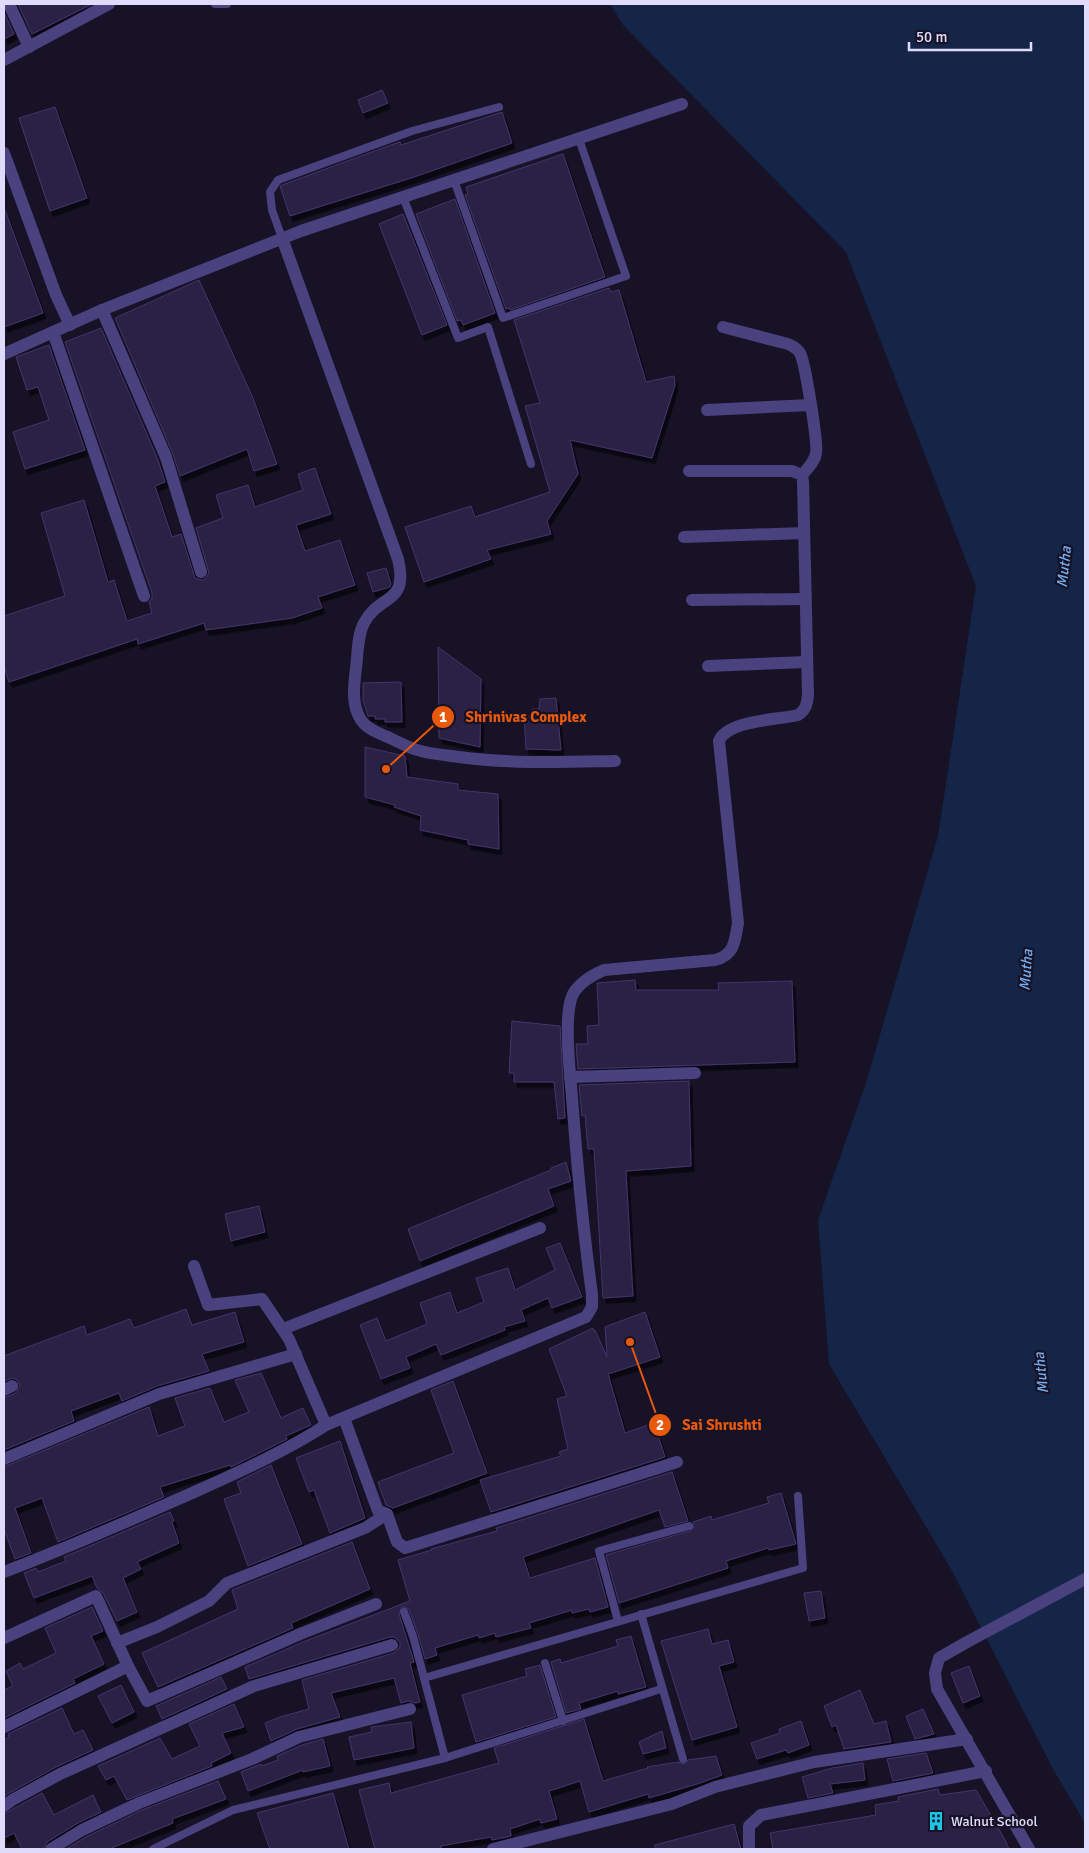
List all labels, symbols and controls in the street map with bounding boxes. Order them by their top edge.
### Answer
scale bar [909,20,1032,52]
text: 50 m [916,28,947,46]
water label: Mutha [1053,545,1075,588]
callout: Shrinivas Complex [431,702,597,732]
text: 1 [439,708,447,726]
text: Shrinivas Complex [466,708,587,726]
water label: Mutha [1016,948,1036,991]
water label: Mutha [1030,1351,1052,1394]
callout: Sai Shrushti [647,1410,772,1440]
text: 2 [656,1416,664,1434]
text: Sai Shrushti [682,1416,762,1434]
building icon: Walnut School [925,1810,947,1832]
place label: Walnut School [951,1813,1038,1830]

